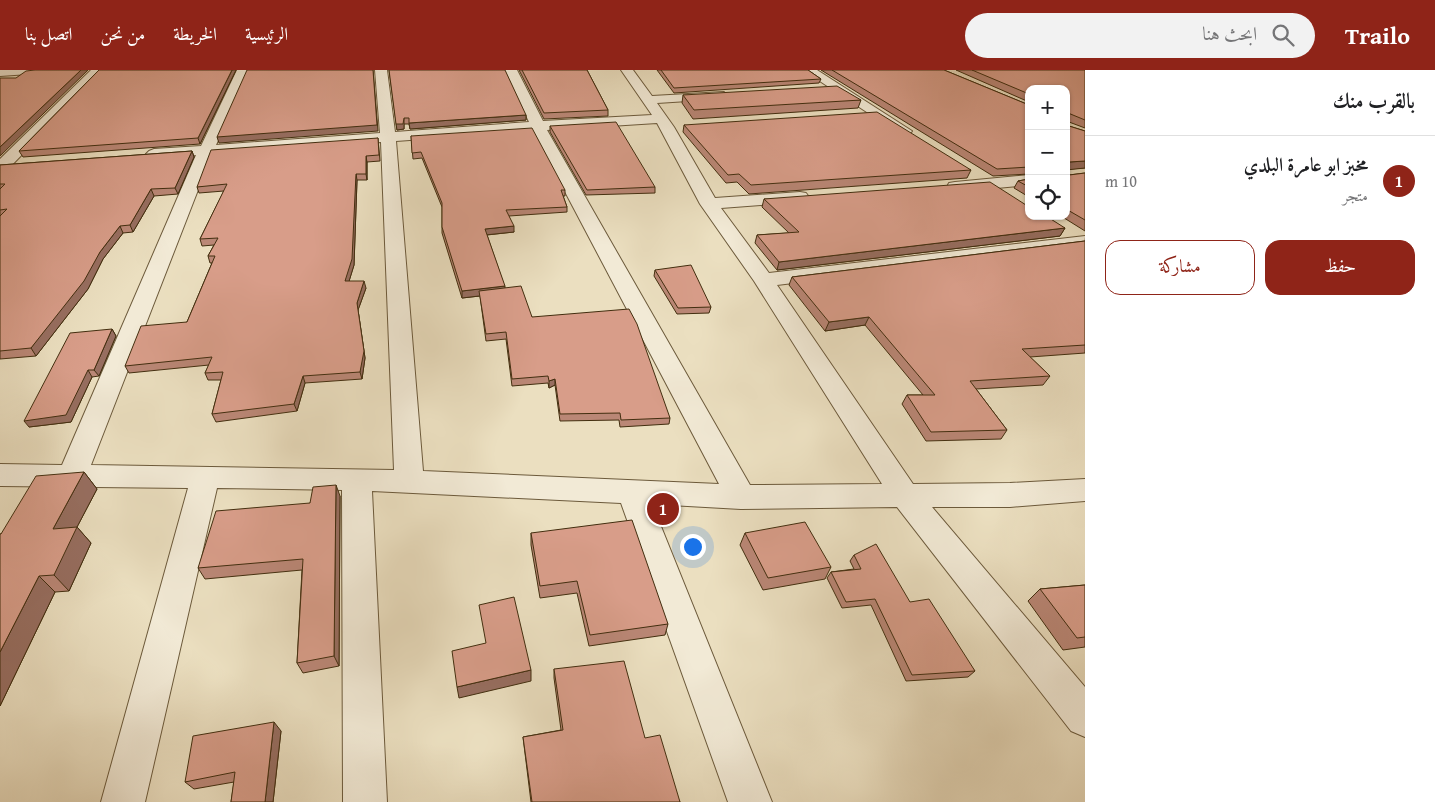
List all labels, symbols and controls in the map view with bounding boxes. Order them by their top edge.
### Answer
search box [965,13,1315,58]
text: Trailo [1345,18,1410,53]
text: ابحث هنا [1202,19,1257,47]
text: اتصل بنا [25,20,72,47]
text: من نحن [100,20,145,47]
text: الخريطة [173,20,217,47]
text: الرئيسية [245,20,288,47]
icon: search [1269,21,1297,49]
map controls [1025,85,1070,220]
button: + [1025,85,1070,130]
text: بالقرب منك [1333,85,1415,116]
button: − [1025,130,1070,175]
text: مخبز ابو عامرة البلدي [1244,150,1368,178]
text: 10 m [1105,169,1137,193]
text: 1 [1395,169,1403,193]
button: locate [1025,175,1070,220]
text: متجر [1343,183,1368,207]
button: مشاركة [1105,240,1255,295]
button: حفظ [1265,240,1415,295]
pin: 1 [647,490,679,528]
your location [680,534,706,560]

